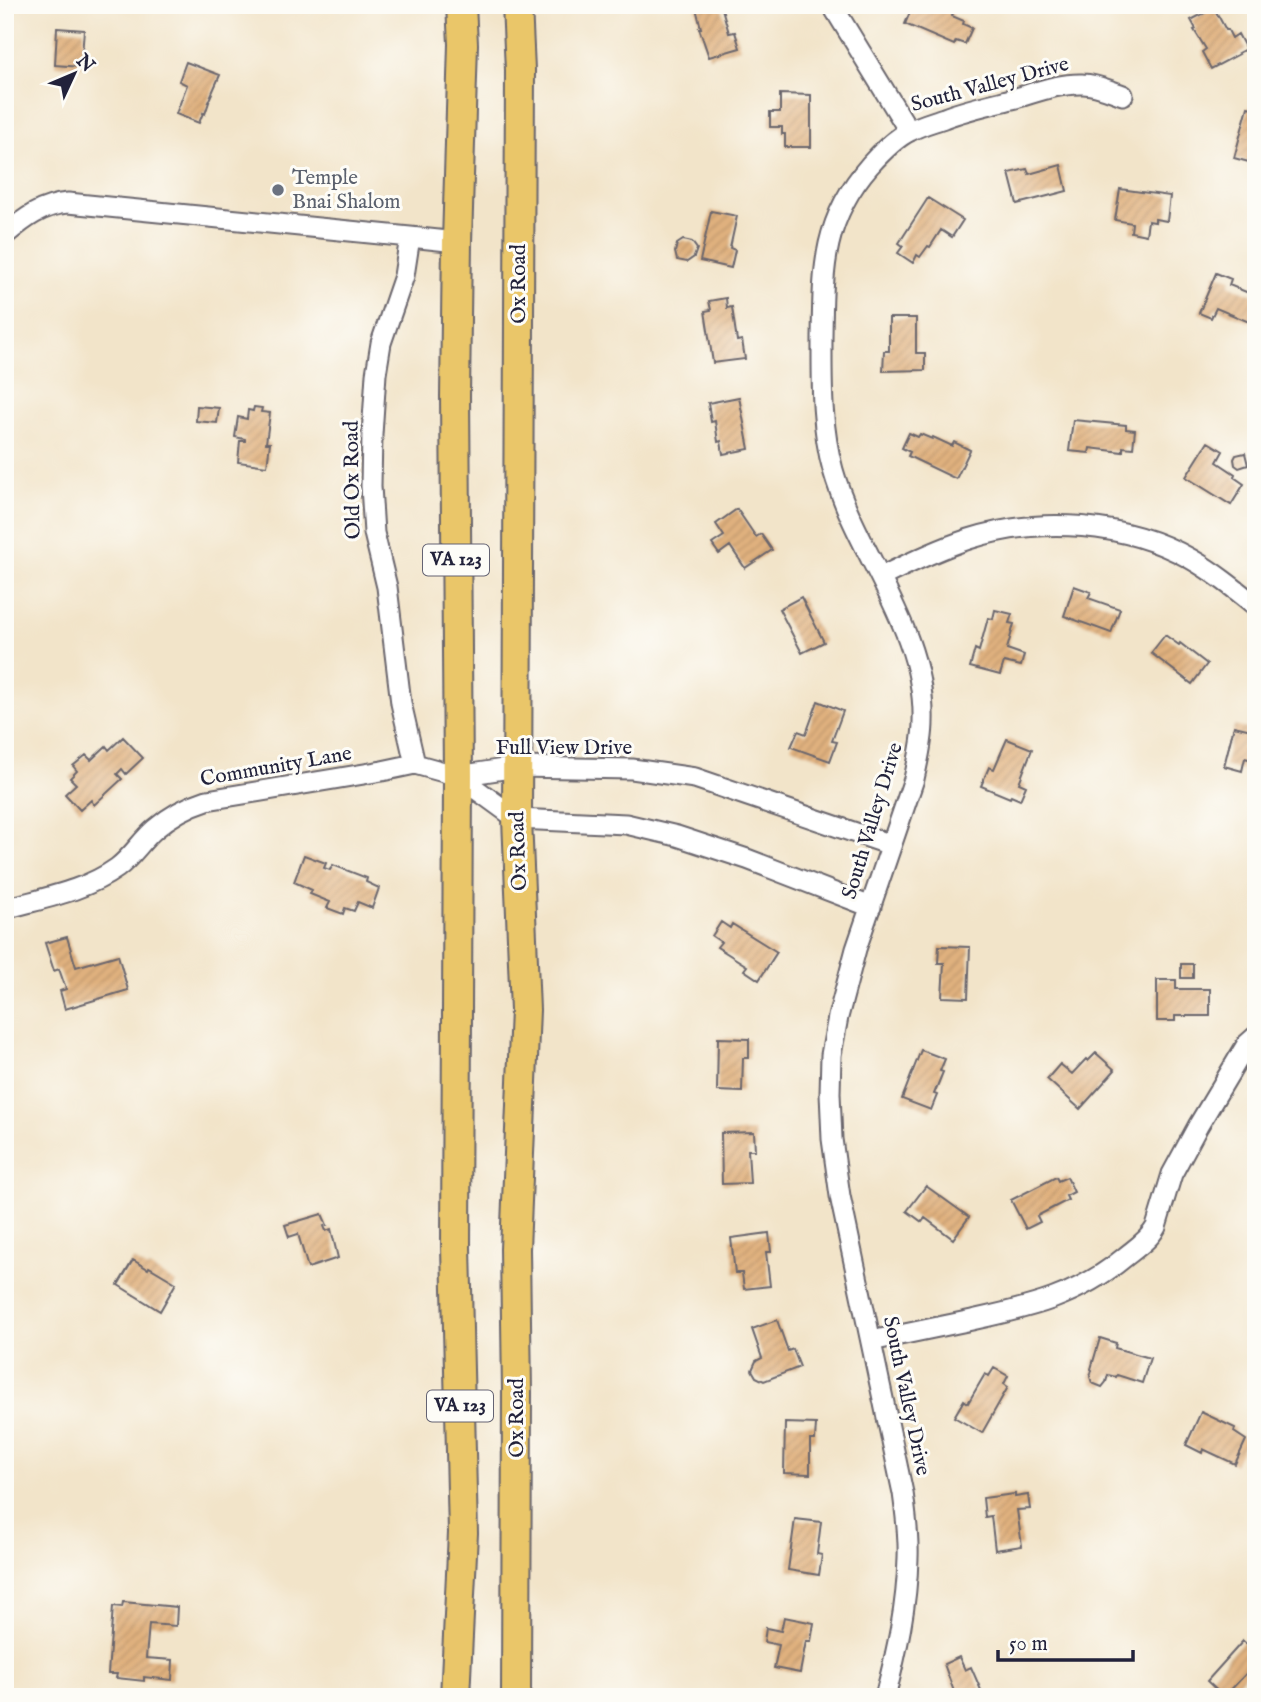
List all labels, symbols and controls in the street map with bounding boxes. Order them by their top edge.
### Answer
north arrow [38,38,108,108]
text: N [70,49,100,78]
street label: South Valley Drive [908,51,1072,119]
place label: Temple Bnai Shalom [292,165,401,216]
marker: Temple Bnai Shalom [270,182,286,198]
street label: Ox Road [506,243,533,324]
street label: Old Ox Road [338,420,368,539]
road number: VA 123 [423,544,489,576]
street label: Full View Drive [496,735,633,762]
street label: South Valley Drive [836,739,910,903]
street label: Community Lane [198,740,354,794]
street label: Ox Road [504,810,534,891]
street label: South Valley Drive [876,1314,936,1478]
street label: Ox Road [504,1377,531,1458]
road number: VA 123 [427,1390,493,1422]
scale bar [998,1618,1133,1662]
text: 50 m [1009,1631,1048,1658]

